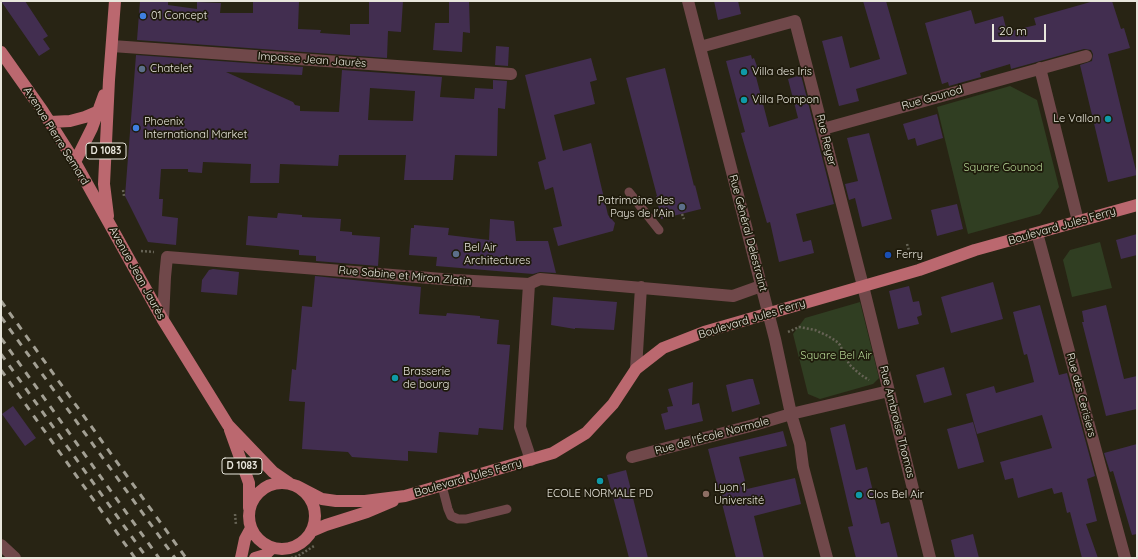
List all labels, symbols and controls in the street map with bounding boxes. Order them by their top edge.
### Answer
place label: 01 Concept [151,9,207,23]
marker: 01 Concept [138,11,148,21]
scale bar [994,16,1048,42]
text: 20 m [999,23,1027,38]
street label: Impasse Jean Jaurès [257,50,367,70]
place label: Chatelet [150,62,192,76]
marker: Chatelet [137,64,147,74]
place label: Villa des Iris [752,65,812,79]
marker: Villa des Iris [739,67,749,77]
street label: Rue Gounod [900,83,964,113]
street label: Avenue Pierre Semard [20,85,92,187]
place label: Villa Pompon [752,93,819,107]
marker: Villa Pompon [739,95,749,105]
place label: Le Vallon [1053,112,1100,126]
street label: Rue Reyer [813,113,839,167]
marker: Le Vallon [1103,114,1113,124]
place label: Phoenix International Market [144,115,247,141]
marker: Phoenix International Market [131,123,141,133]
road number: D 1083 [86,143,126,159]
park label: Square Gounod [963,161,1043,175]
street label: Rue Général Delestraint [726,173,770,293]
place label: Patrimoine des Pays de l'Ain [598,194,674,220]
marker: Patrimoine des Pays de l'Ain [677,202,687,212]
street label: Boulevard Jules Ferry [1007,204,1117,248]
street label: Avenue Jean Jaurès [106,224,168,322]
place label: Bel Air Architectures [464,241,530,267]
place label: Ferry [896,248,923,262]
marker: Bel Air Architectures [451,249,461,259]
marker: Ferry [883,250,893,260]
street label: Rue Sabine et Miron Zlatin [338,264,472,288]
street label: Boulevard Jules Ferry [697,296,807,342]
park label: Square Bel Air [800,349,872,363]
street label: Rue des Cerisiers [1063,351,1099,439]
street label: Rue Ambroise Thomas [877,364,917,480]
place label: Brasserie de bourg [403,365,450,391]
marker: Brasserie de bourg [390,373,400,383]
street label: Rue de l'École Normale [653,414,771,458]
street label: Boulevard Jules Ferry [413,456,523,500]
road number: D 1083 [222,458,262,474]
marker: ECOLE NORMALE PD [595,476,605,486]
place label: Lyon 1 Université [714,481,764,507]
place label: ECOLE NORMALE PD [547,487,653,501]
place label: Clos Bel Air [867,488,924,502]
marker: Lyon 1 Université [701,489,711,499]
marker: Clos Bel Air [854,490,864,500]

